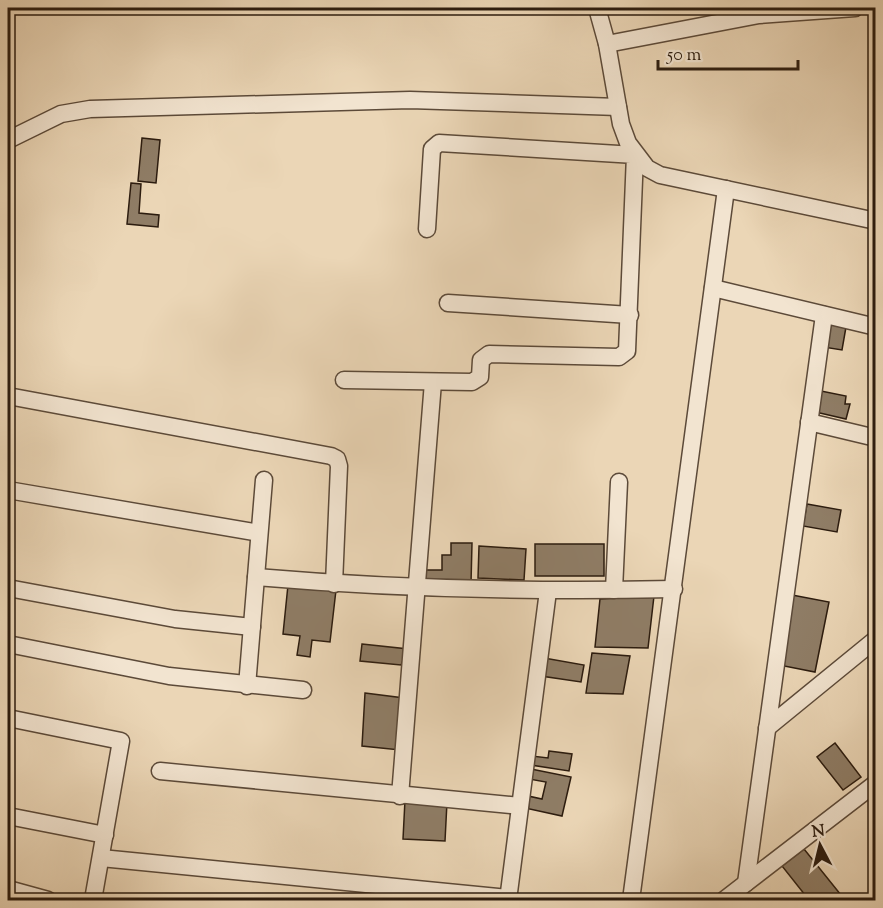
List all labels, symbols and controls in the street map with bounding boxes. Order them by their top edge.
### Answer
scale bar [658,33,798,71]
text: 50 m [666,43,702,69]
north arrow [790,815,850,875]
text: N [811,820,826,845]

